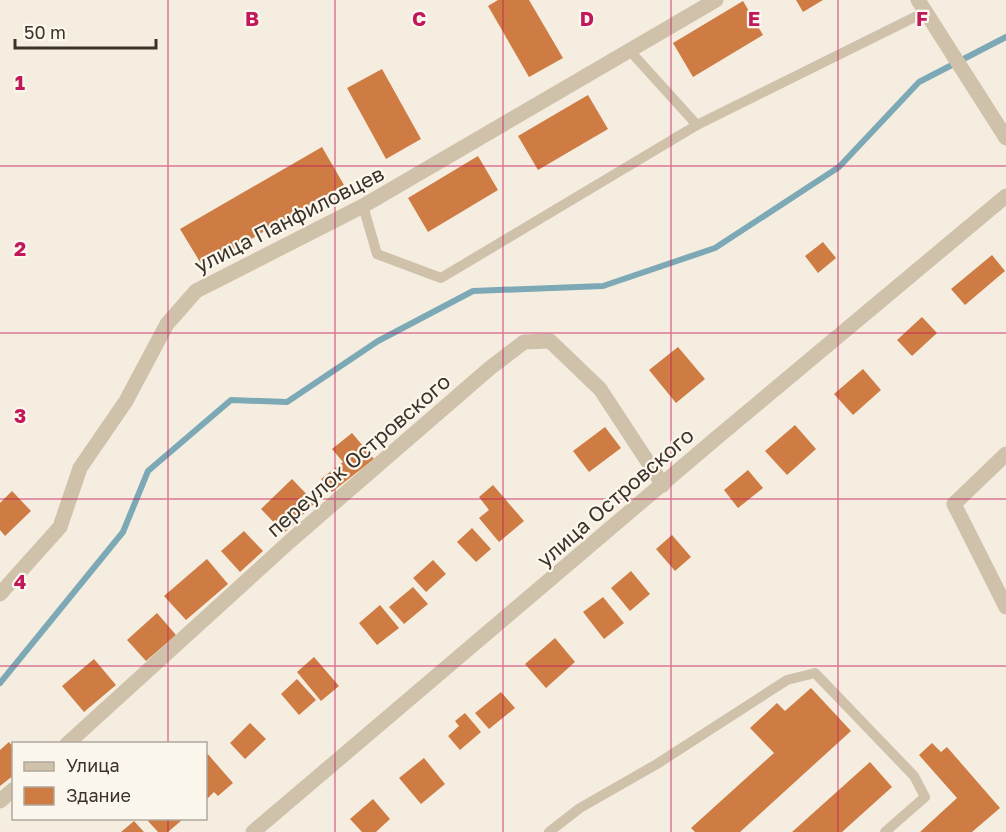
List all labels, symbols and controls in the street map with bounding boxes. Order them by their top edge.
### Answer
text: B [245,6,259,30]
text: C [412,6,426,30]
text: D [580,6,594,30]
text: E [748,6,760,30]
text: F [916,6,928,30]
scale bar [15,12,156,50]
text: 50 m [24,21,66,43]
text: 1 [15,70,25,94]
street label: улица Панфиловцев [190,160,388,278]
text: 2 [14,236,26,260]
street label: переулок Островского [261,368,455,542]
text: 3 [14,403,26,427]
street label: улица Островского [531,422,699,572]
text: 4 [14,569,26,593]
legend [12,742,207,820]
text: Улица [66,754,120,776]
text: Здание [66,784,131,806]

